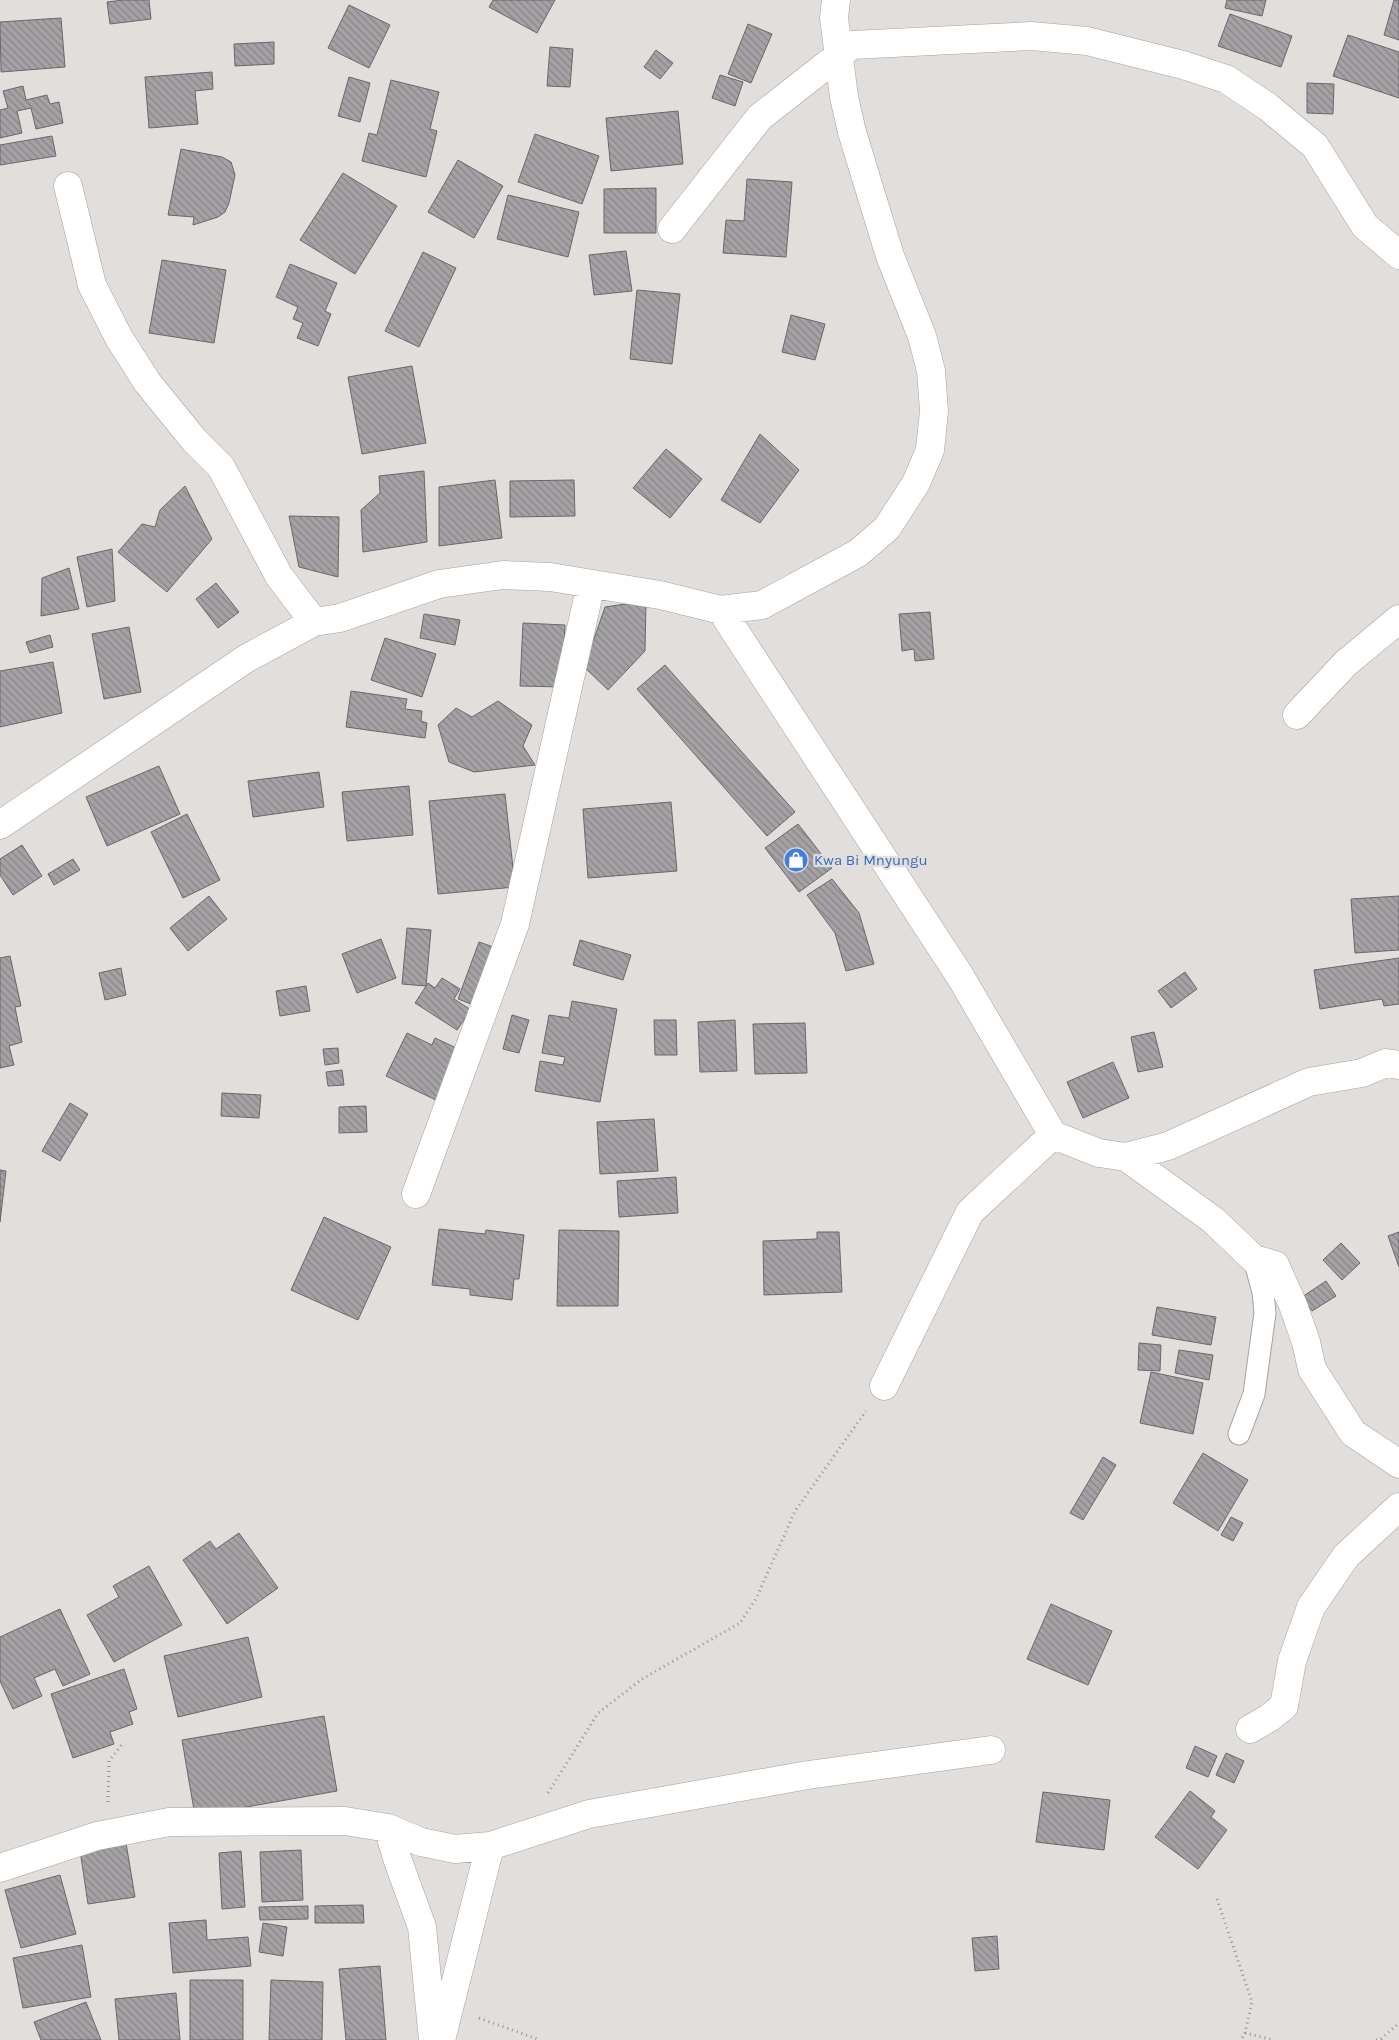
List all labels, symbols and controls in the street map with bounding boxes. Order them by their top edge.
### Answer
shop icon: Kwa Bi Mnyungu [783,847,809,873]
place label: Kwa Bi Mnyungu [814,851,928,869]

